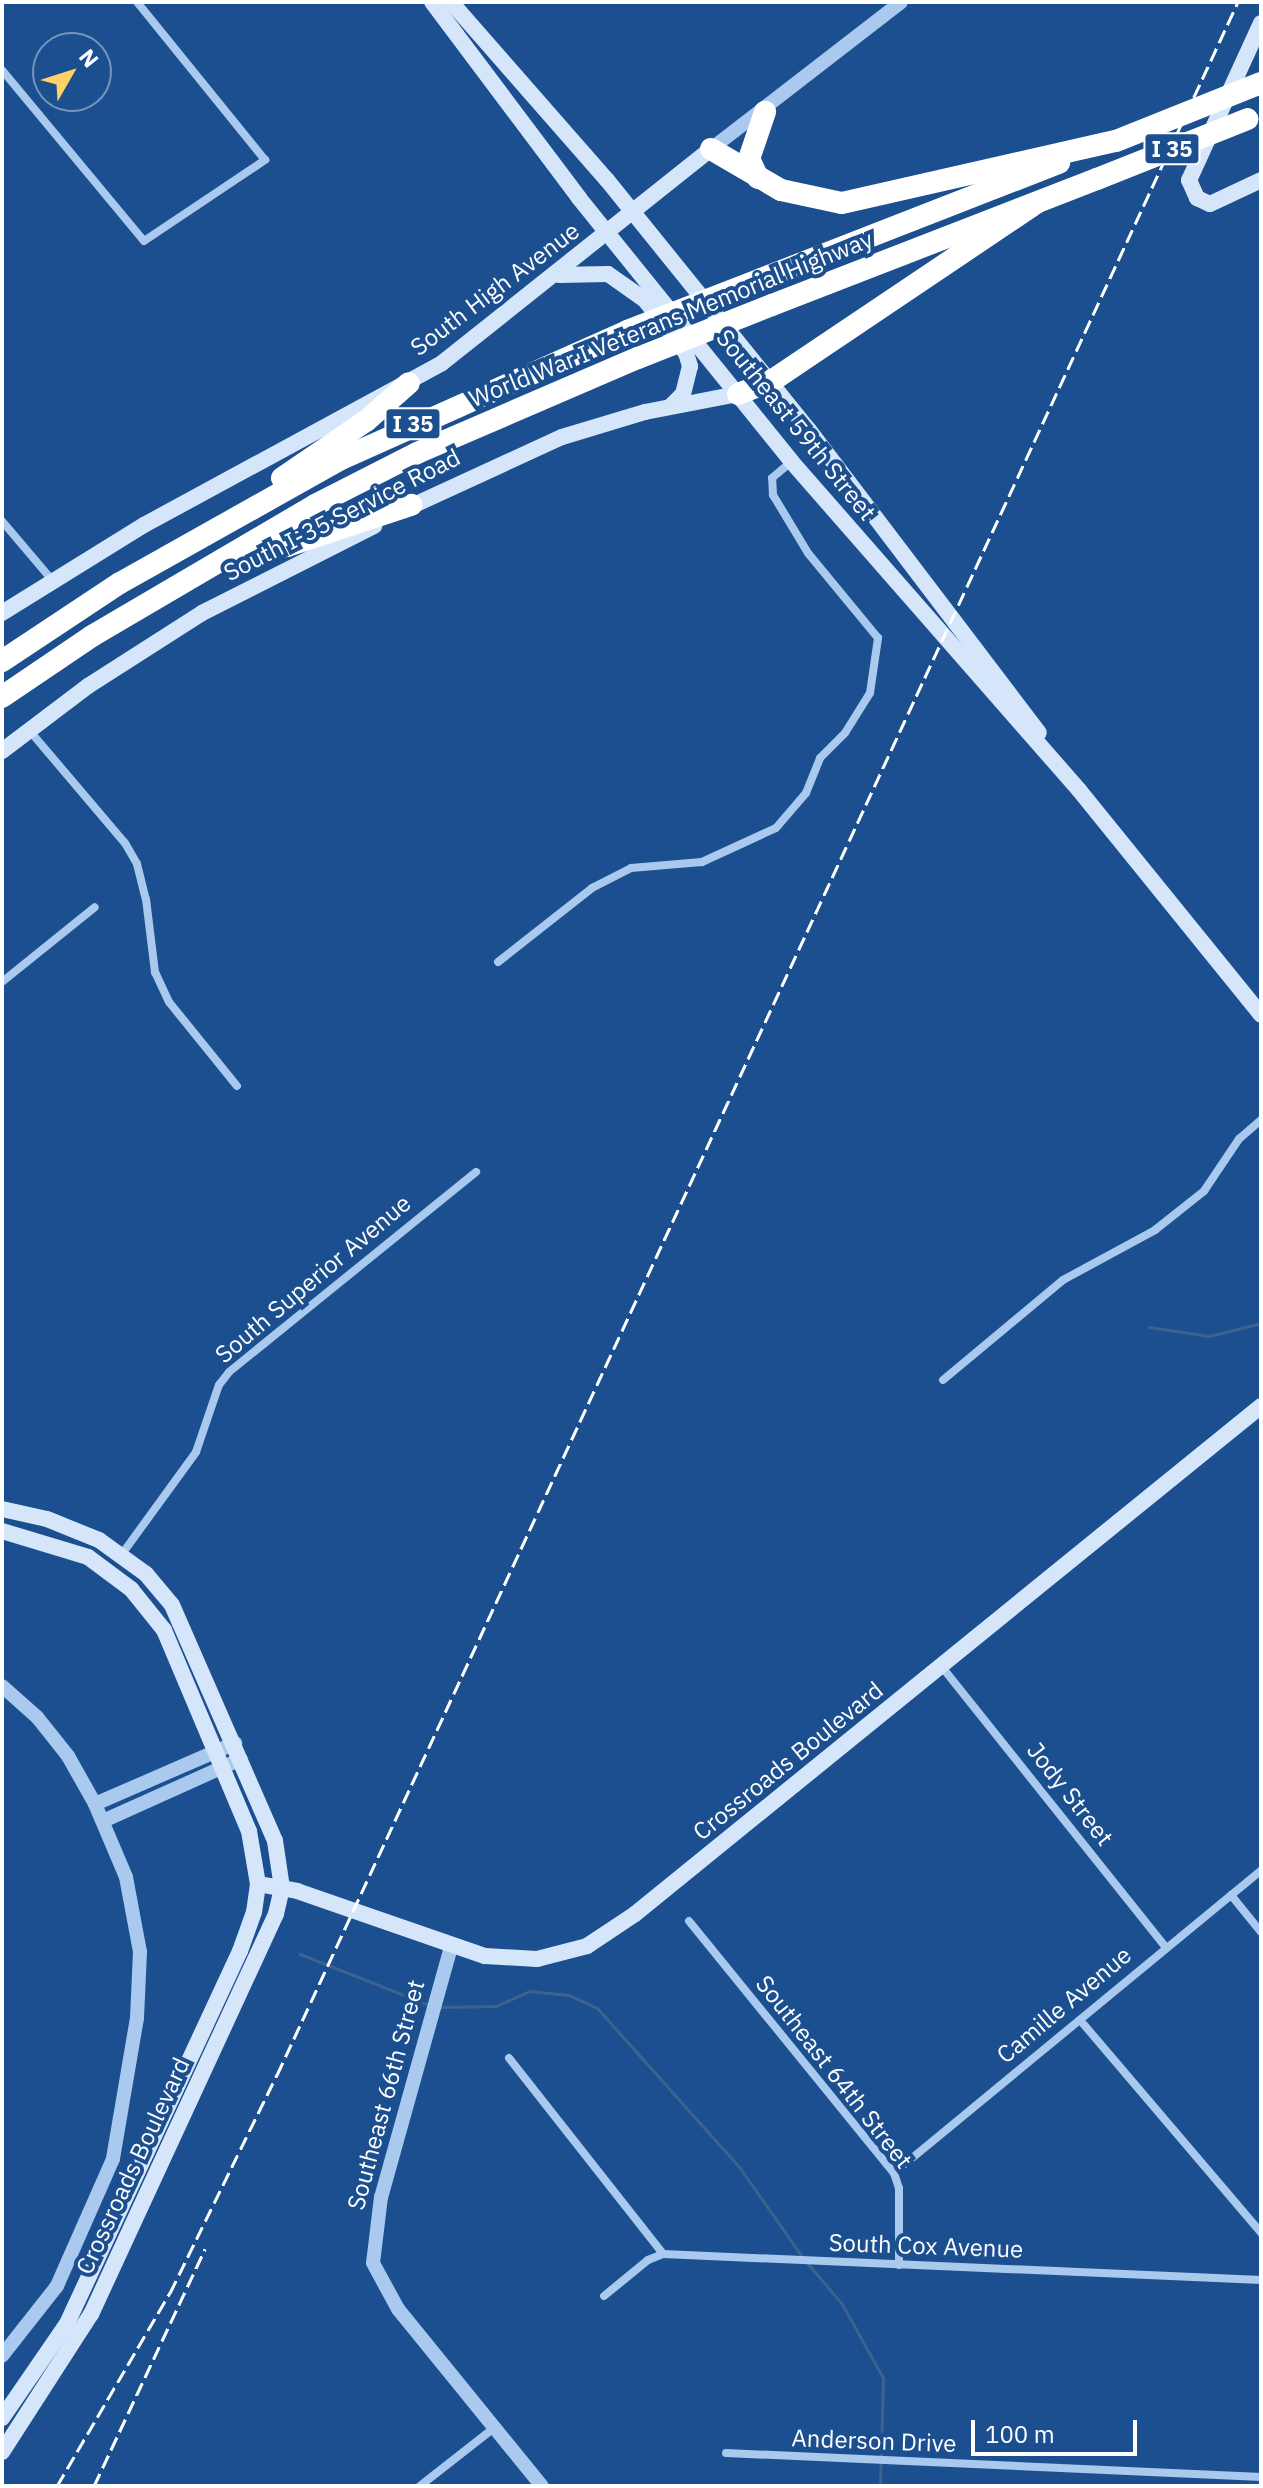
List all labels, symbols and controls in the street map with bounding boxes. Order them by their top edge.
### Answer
north arrow [32,32,112,112]
text: N [73,43,106,73]
road number: I 35 [1142,131,1202,167]
street label: South High Avenue [405,216,585,362]
street label: World War I Veterans Memorial Highway [465,225,877,413]
street label: Southeast 59th Street [710,324,882,526]
road number: I 35 [383,406,443,442]
street label: South I-35 Service Road [219,443,465,587]
street label: South Superior Avenue [209,1189,417,1369]
street label: Crossroads Boulevard [687,1676,889,1846]
street label: Jody Street [1021,1737,1119,1851]
street label: Camille Avenue [991,1940,1137,2070]
street label: Southeast 64th Street [750,1970,918,2174]
street label: Southeast 66th Street [341,1977,431,2213]
street label: Crossroads Boulevard [70,2053,196,2279]
street label: South Cox Avenue [828,2228,1024,2264]
scale bar [975,2404,1141,2454]
text: 100 m [985,2418,1055,2450]
street label: Anderson Drive [791,2424,957,2458]

